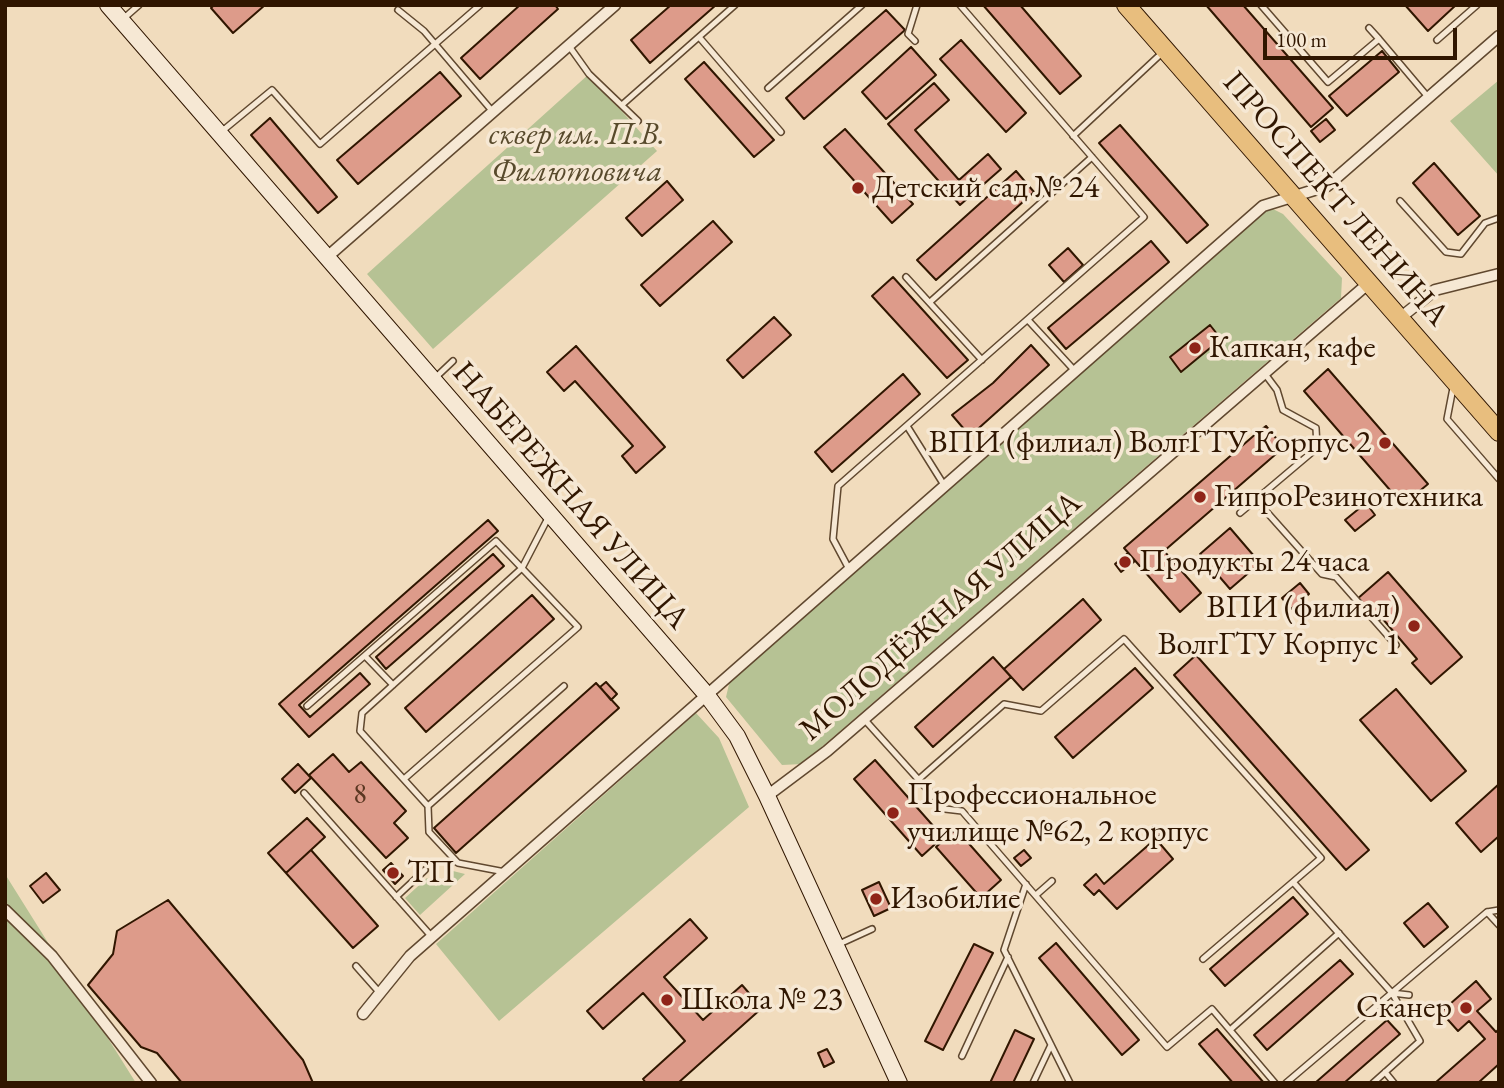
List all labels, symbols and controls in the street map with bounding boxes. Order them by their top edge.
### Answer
scale bar [1266,14,1460,58]
text: 100 m [1276,26,1327,53]
street label: ПРОСПЕКТ ЛЕНИНА [1214,64,1456,334]
park label: сквер им. П.В. Филютовича [489,116,665,191]
place label: Детский сад № 24 [872,169,1099,207]
marker: Детский сад № 24 [850,180,866,196]
place label: Капкан, кафе [1209,329,1376,367]
marker: Капкан, кафе [1187,340,1203,356]
street label: НАБЕРЕЖНАЯ УЛИЦА [443,355,697,637]
place label: ВПИ (филиал) ВолгГТУ Корпус 2 [929,424,1371,462]
marker: ВПИ (филиал) ВолгГТУ Корпус 2 [1377,435,1393,451]
place label: ГипроРезинотехника [1214,478,1483,516]
street label: МОЛОДЁЖНАЯ УЛИЦА [792,484,1090,750]
marker: ГипроРезинотехника [1192,489,1208,505]
place label: Продукты 24 часа [1139,543,1370,581]
marker: Продукты 24 часа [1117,554,1133,570]
place label: ВПИ (филиал) ВолгГТУ Корпус 1 [1158,589,1400,664]
marker: ВПИ (филиал) ВолгГТУ Корпус 1 [1406,618,1422,634]
place label: Профессиональное училище №62, 2 корпус [907,776,1209,851]
house number: 8 [353,778,367,812]
marker: Профессиональное училище №62, 2 корпус [885,805,901,821]
place label: ТП [407,854,455,892]
marker: ТП [385,865,401,881]
place label: Изобилие [890,880,1021,918]
marker: Изобилие [868,891,884,907]
place label: Школа № 23 [681,981,843,1019]
place label: Сканер [1356,989,1452,1027]
marker: Школа № 23 [659,992,675,1008]
marker: Сканер [1458,1000,1474,1016]

